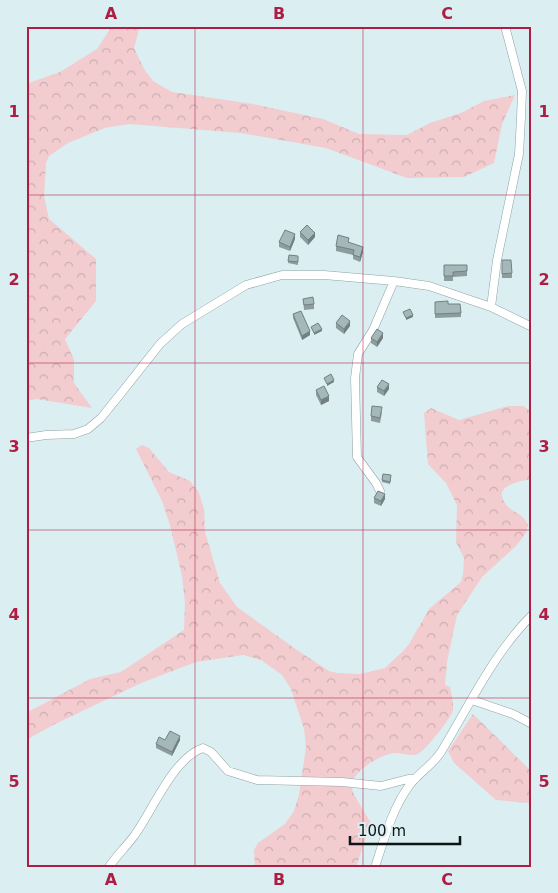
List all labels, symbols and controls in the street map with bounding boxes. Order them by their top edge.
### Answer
text: A [105,4,118,23]
text: B [273,4,285,23]
text: C [441,4,453,23]
text: 1 [8,102,20,121]
text: 1 [538,102,550,121]
text: 2 [8,270,20,289]
text: 2 [538,270,550,289]
text: 3 [8,437,20,456]
text: 3 [538,437,550,456]
text: 4 [8,605,20,624]
text: 4 [538,605,550,624]
text: 5 [8,772,20,791]
text: 5 [538,772,550,791]
scale bar [350,813,460,845]
text: 100 m [358,822,406,840]
text: A [105,870,118,889]
text: B [273,870,285,889]
text: C [441,870,453,889]

